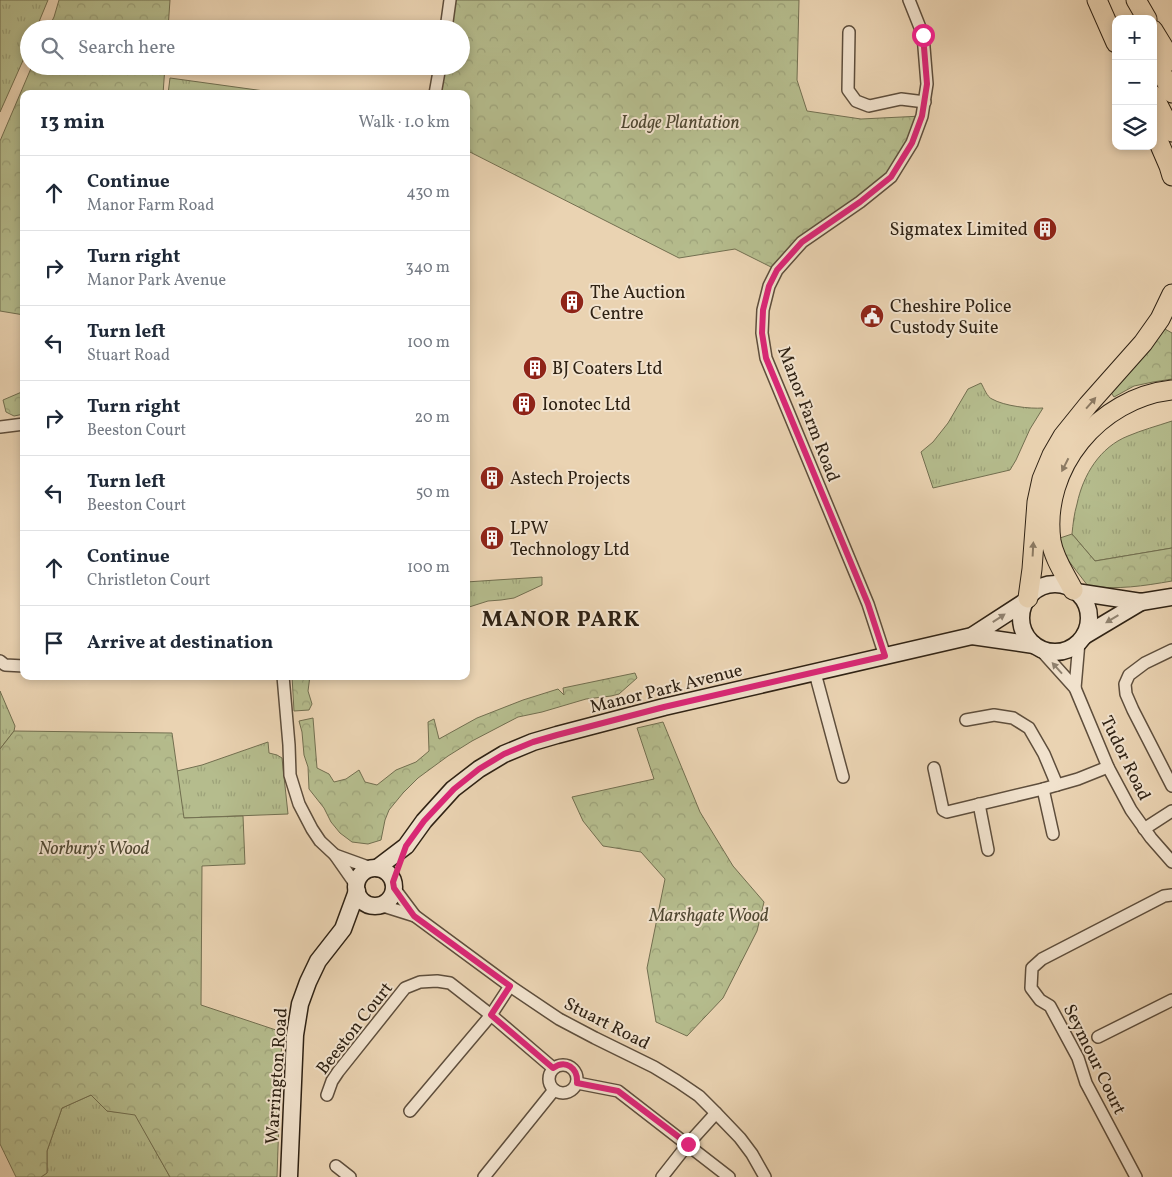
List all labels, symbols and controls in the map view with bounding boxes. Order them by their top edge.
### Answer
map controls [1112,15,1157,150]
button: + [1112,15,1157,60]
search box [20,20,470,75]
route start [912,24,935,47]
icon: search [38,34,66,62]
text: Search here [78,35,175,61]
button: − [1112,60,1157,105]
button: layers [1112,105,1157,150]
text: 13 min [40,108,105,137]
park label: Lodge Plantation [620,111,740,136]
text: Walk · 1.0 km [358,112,450,134]
text: Continue [87,169,170,195]
icon: ahead [40,179,68,207]
text: 430 m [406,182,450,204]
text: Manor Farm Road [87,195,214,217]
building icon: Sigmatex Limited [1032,216,1058,242]
place label: Sigmatex Limited [890,218,1028,243]
text: Turn right [87,244,180,270]
icon: right [40,254,68,282]
text: 340 m [406,257,450,279]
text: Manor Park Avenue [87,270,226,292]
place label: The Auction Centre [590,281,686,327]
building icon: The Auction Centre [559,289,585,315]
place label: Cheshire Police Custody Suite [890,295,1011,341]
public building icon: Cheshire Police Custody Suite [859,303,885,329]
text: Turn left [87,319,166,345]
icon: left [40,329,68,357]
text: 100 m [407,332,450,354]
street label: Manor Farm Road [770,343,845,486]
text: Stuart Road [87,345,170,367]
building icon: BJ Coaters Ltd [522,355,548,381]
place label: BJ Coaters Ltd [552,357,663,382]
building icon: Ionotec Ltd [511,391,537,417]
place label: Ionotec Ltd [542,393,631,418]
text: Turn right [87,394,180,420]
one-way arrow [1085,397,1097,409]
icon: right [40,404,68,432]
text: 20 m [415,407,450,429]
text: Beeston Court [87,420,186,442]
one-way arrow [1061,458,1069,472]
building icon: Astech Projects [479,465,505,491]
place label: Astech Projects [510,467,630,492]
text: Turn left [87,469,166,495]
icon: left [40,479,68,507]
text: 50 m [416,482,450,504]
text: Beeston Court [87,495,186,517]
place label: LPW Technology Ltd [510,517,630,563]
building icon: LPW Technology Ltd [479,525,505,551]
one-way arrow [1030,541,1038,557]
text: Continue [87,544,170,570]
icon: ahead [40,554,68,582]
text: 100 m [407,557,450,579]
text: Christleton Court [87,570,210,592]
district label: MANOR PARK [482,605,640,636]
one-way arrow [992,613,1005,623]
one-way arrow [1106,614,1119,623]
icon: arrive [40,629,68,657]
text: Arrive at destination [87,630,273,656]
street label: Manor Park Avenue [587,658,745,721]
one-way arrow [1051,663,1063,675]
street label: Tudor Road [1093,712,1156,805]
park label: Norbury's Wood [38,837,150,862]
park label: Marshgate Wood [648,904,769,929]
street label: Beeston Court [311,977,399,1081]
street label: Stuart Road [559,992,654,1057]
street label: Seymour Court [1056,1000,1131,1119]
street label: Warrington Road [260,1007,295,1145]
route end [677,1133,700,1156]

